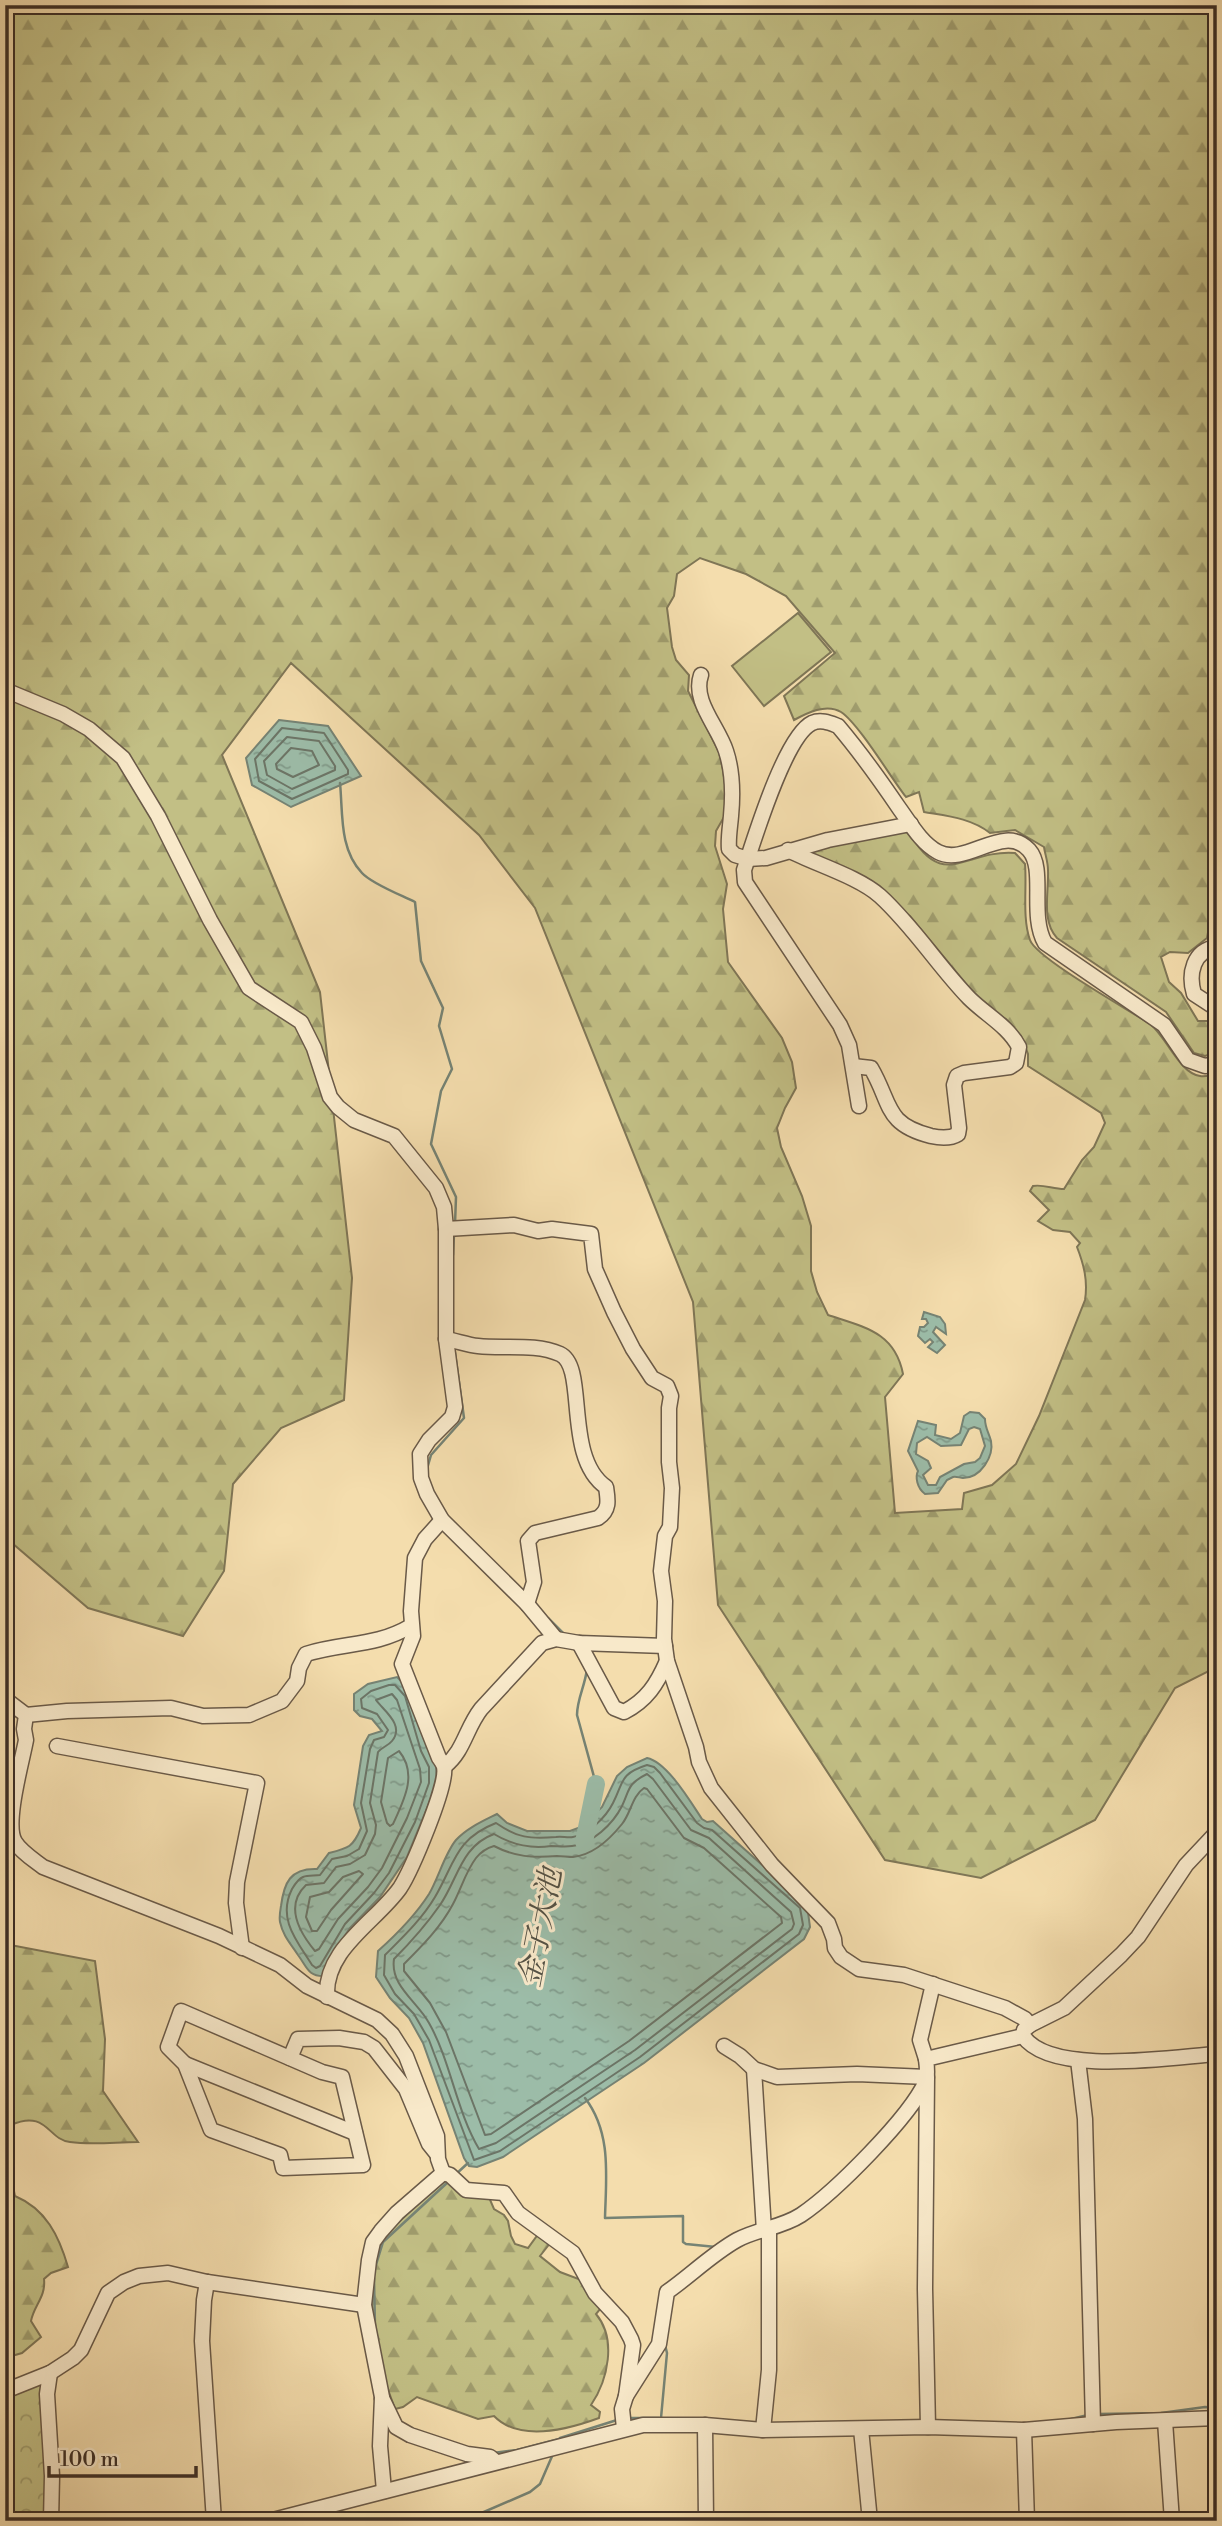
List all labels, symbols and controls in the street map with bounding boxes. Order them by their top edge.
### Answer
water label: 金子大池 [511,1863,572,1991]
scale bar [49,2435,196,2479]
text: 100 m [60,2447,119,2473]

